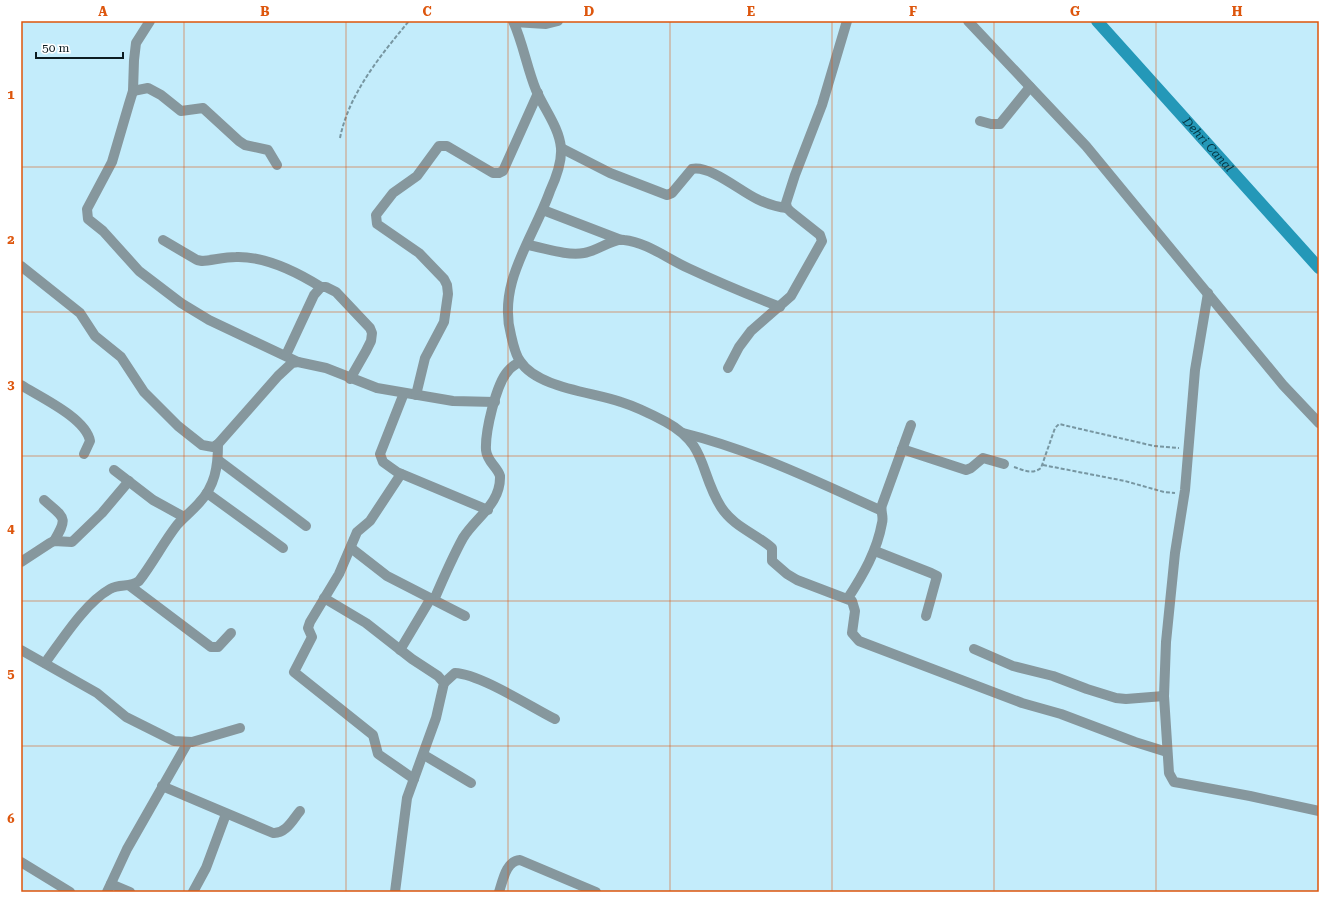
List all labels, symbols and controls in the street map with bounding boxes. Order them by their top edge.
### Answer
text: A [98,4,108,19]
text: B [260,4,270,19]
text: C [422,4,432,19]
text: D [584,4,594,19]
text: E [747,4,755,19]
text: F [909,4,917,19]
text: G [1070,4,1080,19]
text: H [1232,4,1243,19]
scale bar [36,34,123,60]
text: 50 m [42,41,69,55]
text: 1 [7,87,15,102]
water label: Dehri Canal [1179,114,1236,175]
text: 2 [7,232,15,247]
text: 3 [7,377,15,392]
text: 4 [7,521,15,536]
text: 5 [7,666,15,681]
text: 6 [7,811,15,826]

